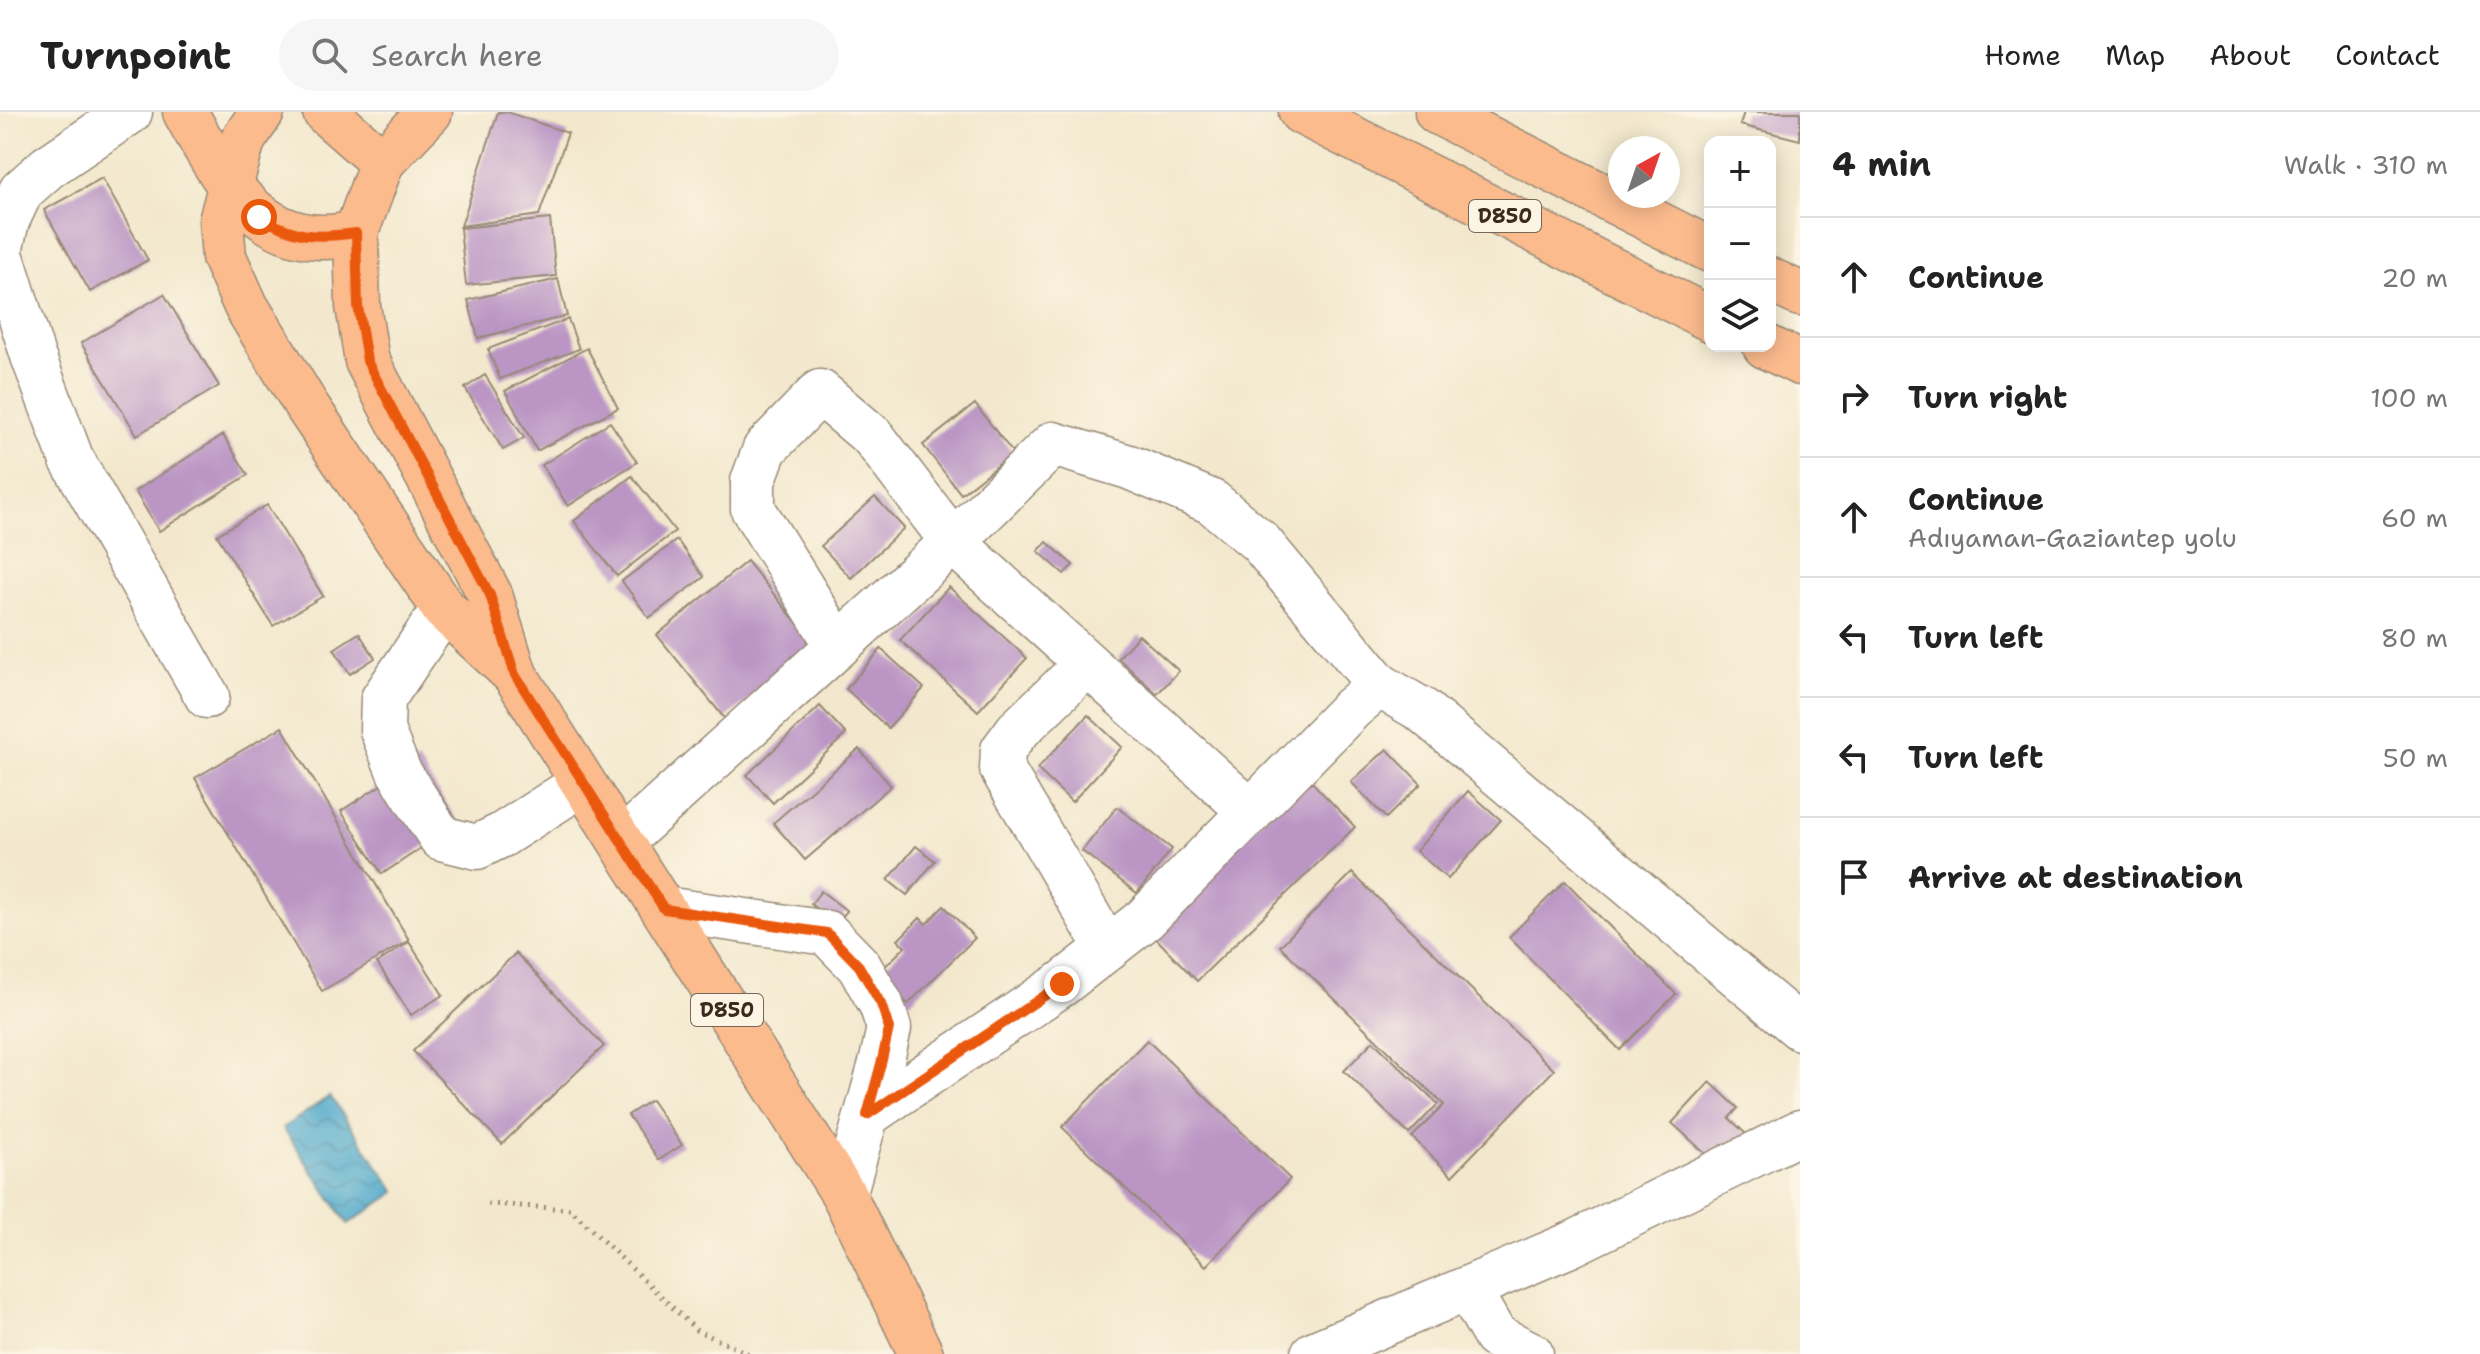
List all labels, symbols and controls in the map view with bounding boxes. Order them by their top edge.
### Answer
search box [279,19,839,91]
text: Turnpoint [40,30,231,81]
icon: search [307,33,351,77]
text: Search here [371,35,543,76]
text: Home [1984,36,2061,74]
text: Map [2105,36,2165,74]
text: About [2209,36,2291,74]
text: Contact [2335,36,2440,74]
north arrow [1608,136,1680,208]
map controls [1704,136,1776,352]
button: + [1704,136,1776,208]
text: 4 min [1832,141,1931,187]
text: Walk · 310 m [2284,147,2448,182]
route start [241,199,277,235]
road number: D850 [1469,200,1541,232]
button: − [1704,208,1776,280]
icon: ahead [1832,255,1876,299]
text: Continue [1908,257,2044,298]
text: 20 m [2381,260,2448,295]
button: layers [1704,280,1776,352]
icon: right [1832,375,1876,419]
text: Turn right [1908,377,2067,418]
text: 100 m [2370,380,2448,415]
text: Continue [1908,479,2044,520]
icon: ahead [1832,495,1876,539]
text: 60 m [2381,500,2448,535]
text: Adıyaman-Gaziantep yolu [1908,520,2237,555]
icon: left [1832,615,1876,659]
text: Turn left [1908,617,2043,658]
text: 80 m [2381,620,2448,655]
icon: left [1832,735,1876,779]
text: Turn left [1908,737,2043,778]
text: 50 m [2383,740,2448,775]
icon: arrive [1832,855,1876,899]
text: Arrive at destination [1908,857,2243,898]
route end [1044,966,1080,1002]
road number: D850 [691,994,763,1026]

